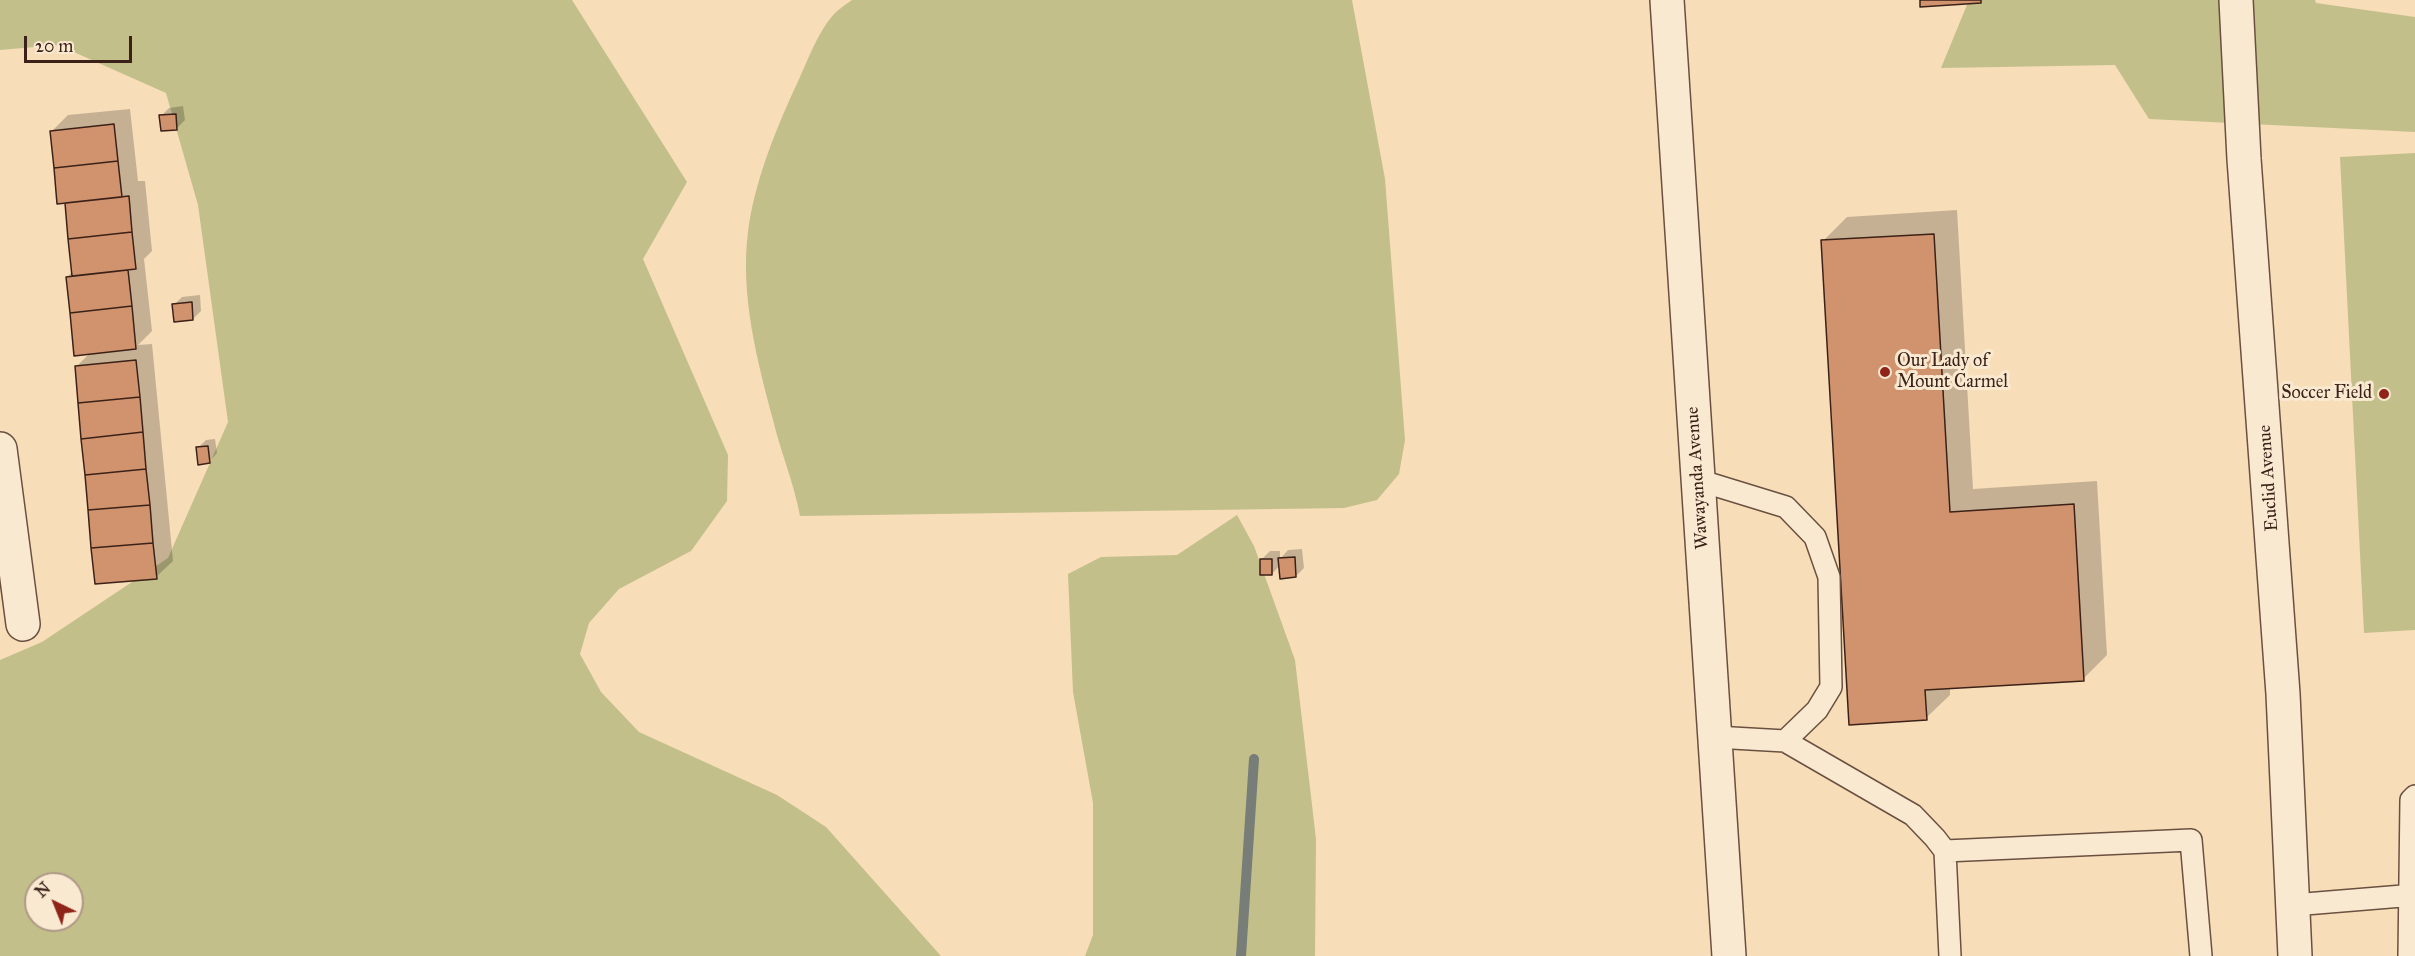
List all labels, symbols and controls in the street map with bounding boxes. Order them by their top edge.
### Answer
scale bar [27,24,135,62]
text: 20 m [35,35,73,57]
place label: Our Lady of Mount Carmel [1897,351,2008,394]
marker: Our Lady of Mount Carmel [1878,365,1892,379]
place label: Soccer Field [2281,383,2372,405]
marker: Soccer Field [2377,387,2391,401]
street label: Wawayanda Avenue [1682,406,1714,550]
street label: Euclid Avenue [2255,424,2283,532]
north arrow [24,872,84,932]
text: N [31,878,54,902]

